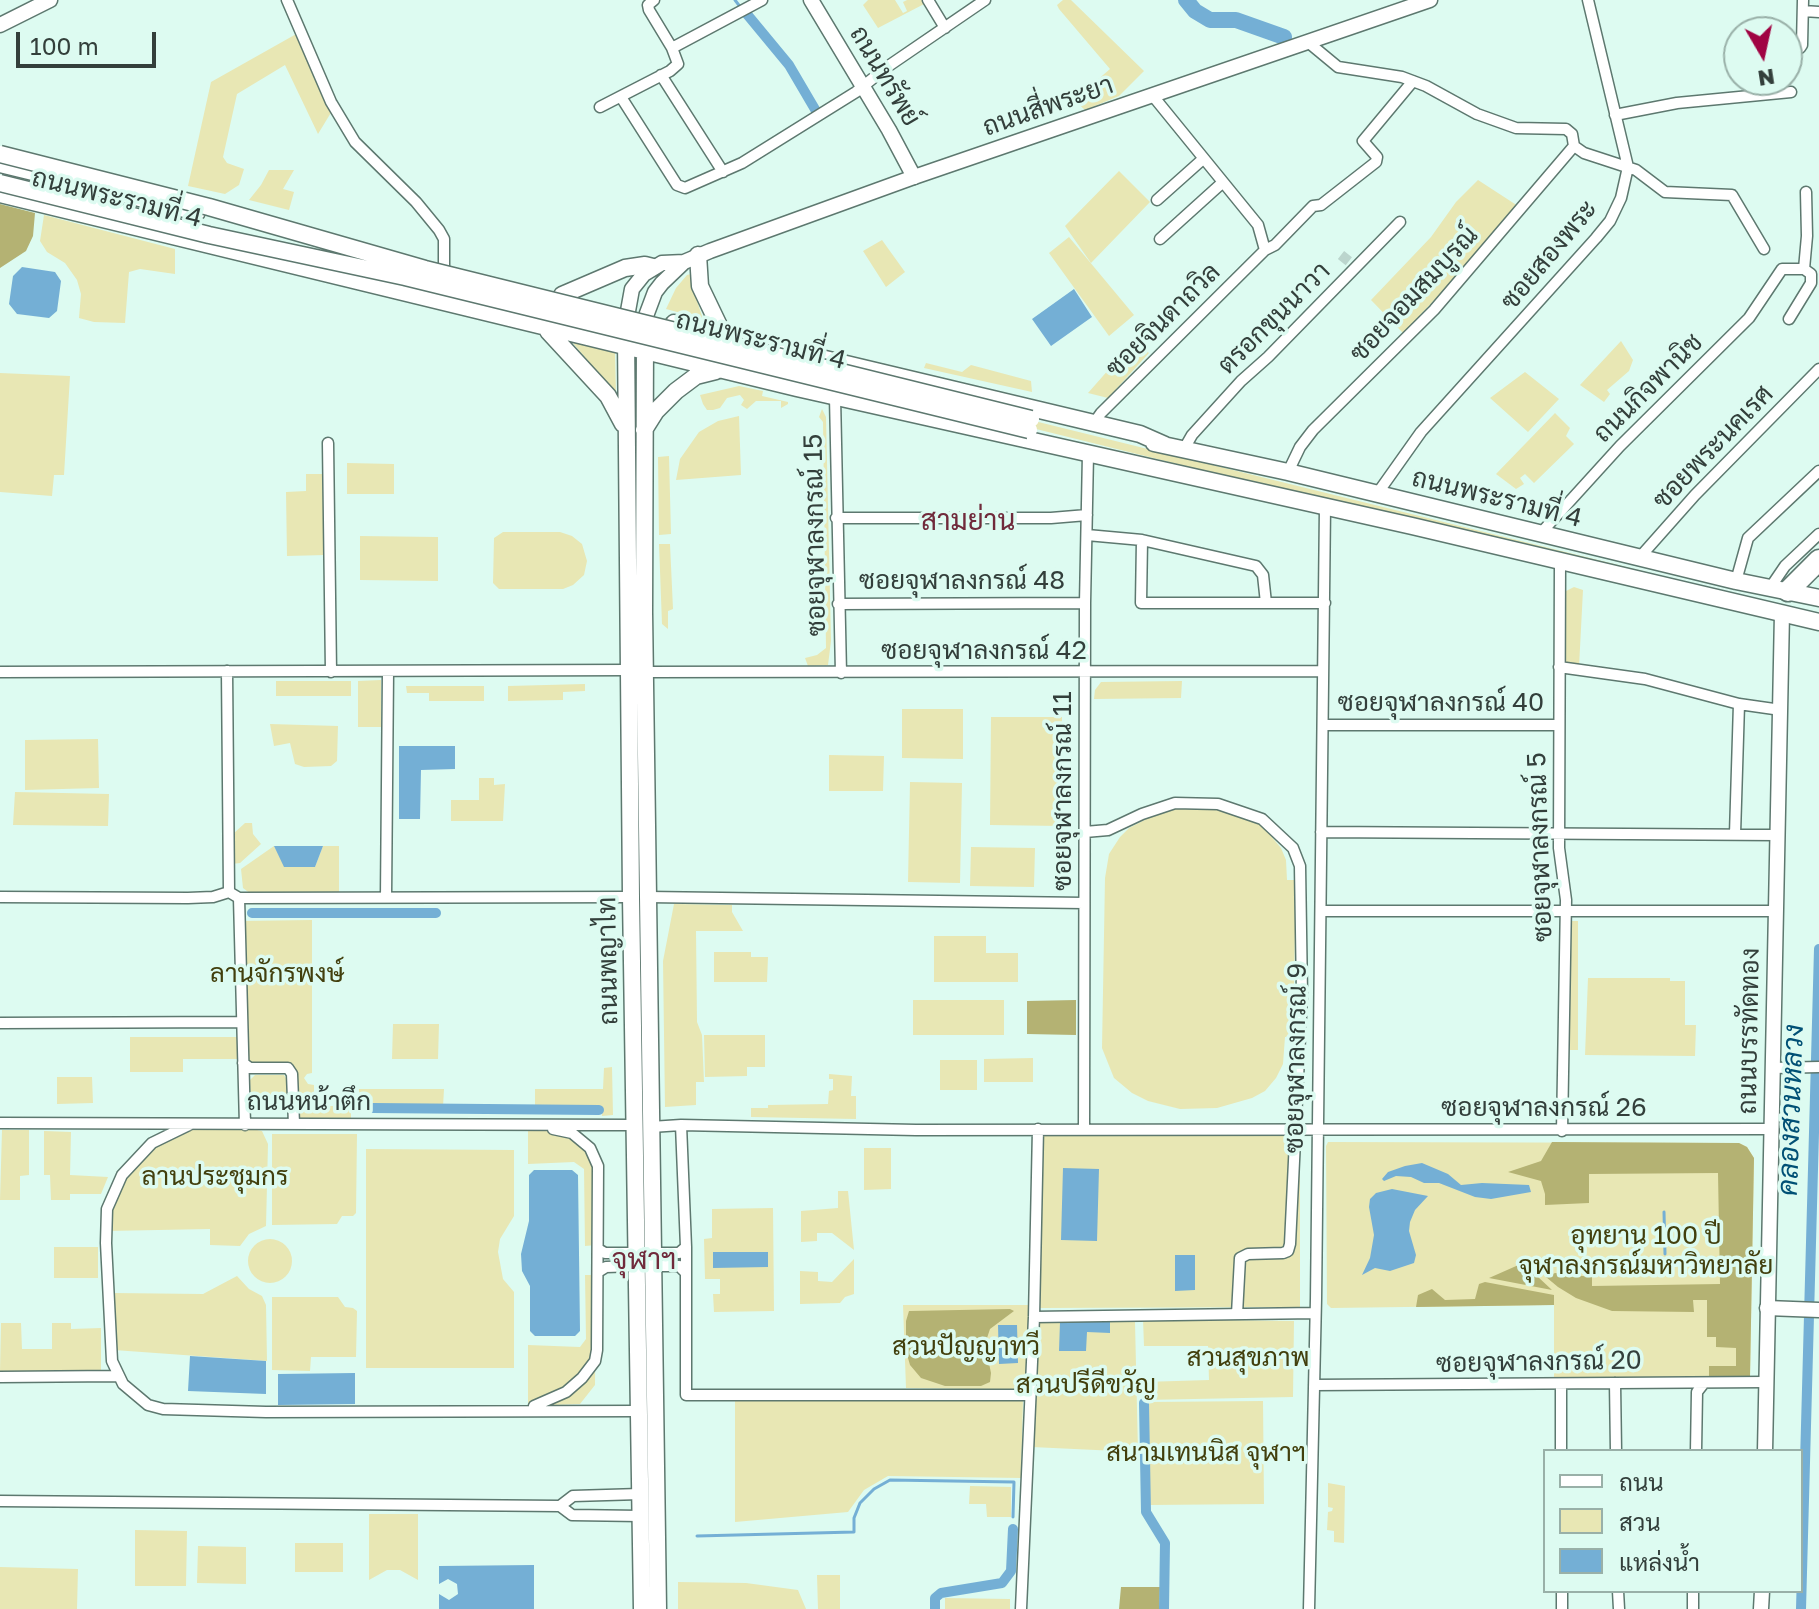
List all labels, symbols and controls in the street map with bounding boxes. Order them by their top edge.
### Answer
scale bar [20,16,160,66]
north arrow [1723,16,1803,96]
street label: ถนนทรัพย์ [843,20,927,132]
text: 100 m [30,31,99,60]
text: N [1756,64,1777,93]
street label: ถนนสี่พระยา [979,69,1117,143]
street label: ถนนพระรามที่ 4 [29,162,205,234]
street label: ซอยสองพระ [1494,194,1604,316]
street label: ซอยจอมสมบูรณ์ [1343,220,1485,368]
street label: ตรอกขุนนาวา [1211,255,1337,381]
street label: ซอยจินดาถวิล [1099,256,1227,384]
street label: ถนนพระรามที่ 4 [673,304,849,376]
street label: ถนนกิจพานิช [1587,327,1709,449]
street label: ซอยพระนคเรศ [1646,379,1780,515]
street label: ซอยจุฬาลงกรณ์ 15 [798,434,832,636]
street label: ถนนพระรามที่ 4 [1409,462,1585,534]
district label: สามย่าน [921,504,1015,538]
street label: ซอยจุฬาลงกรณ์ 48 [859,565,1065,597]
street label: ซอยจุฬาลงกรณ์ 42 [881,635,1087,667]
street label: ซอยจุฬาลงกรณ์ 40 [1338,687,1544,719]
street label: ซอยจุฬาลงกรณ์ 11 [1047,691,1079,891]
street label: ซอยจุฬาลงกรณ์ 5 [1521,752,1559,942]
street label: ถนนพญาไท [591,897,625,1025]
street label: ถนนบรรทัดทอง [1732,947,1766,1115]
park label: ลานจักรพงษ์ [210,958,344,990]
street label: ซอยจุฬาลงกรณ์ 9 [1279,963,1313,1153]
water label: คลองสวนหลวง [1771,1024,1811,1196]
street label: ถนนหน้าตึก [247,1086,371,1118]
street label: ซอยจุฬาลงกรณ์ 26 [1441,1092,1647,1124]
park label: ลานประชุมกร [141,1161,289,1193]
park label: อุทยาน 100 ปี จุฬาลงกรณ์มหาวิทยาลัย [1519,1220,1773,1282]
district label: จุฬาฯ [612,1243,676,1277]
park label: สวนปัญญาทวี [892,1331,1040,1363]
park label: สวนสุขภาพ [1187,1342,1309,1374]
street label: ซอยจุฬาลงกรณ์ 20 [1436,1345,1642,1379]
park label: สวนปรีดีขวัญ [1016,1369,1156,1401]
park label: สนามเทนนิส จุฬาฯ [1106,1437,1306,1469]
legend [1543,1449,1803,1593]
text: ถนน [1619,1467,1664,1496]
text: สวน [1619,1507,1661,1536]
text: แหล่งน้ำ [1619,1547,1700,1576]

